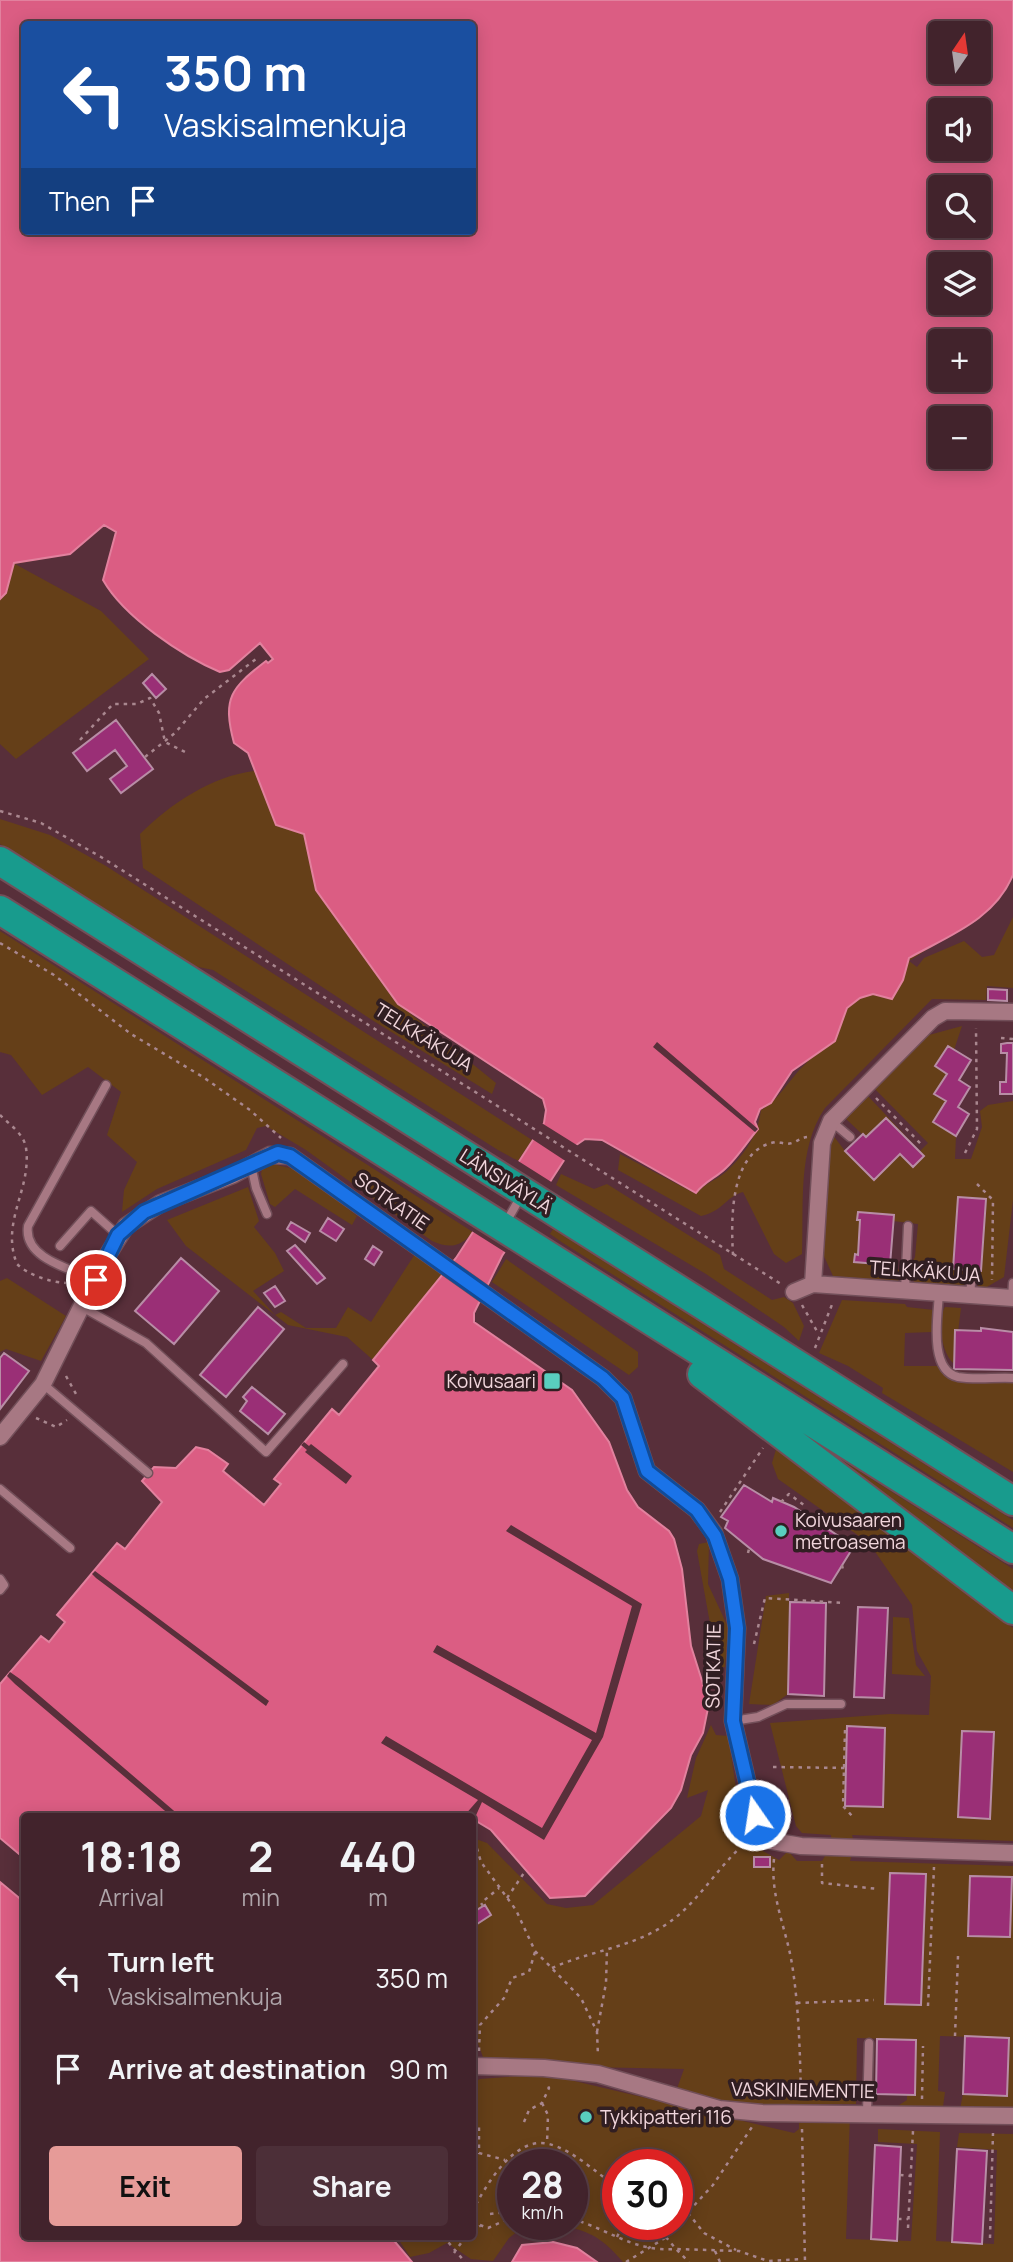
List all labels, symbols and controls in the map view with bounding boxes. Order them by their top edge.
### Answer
north arrow [928,21,990,84]
map controls [928,21,991,469]
text: 350 m [164,39,307,106]
icon: left [49,49,140,140]
button: sound [928,98,991,161]
text: Vaskisalmenkuja [164,103,407,147]
button: search [928,175,991,238]
icon: arrive [124,182,162,220]
text: Then [49,183,110,219]
button: layers [928,252,991,315]
button: + [928,329,991,392]
button: − [928,406,991,469]
street label: TELKKÄKUJA [370,996,478,1078]
street label: LÄNSIVÄYLÄ [455,1142,557,1220]
street label: SOTKATIE [350,1166,434,1236]
pin [66,1250,126,1310]
street label: TELKKÄKUJA [868,1254,982,1288]
icon: arrive [77,1261,115,1299]
place label: Koivusaari [447,1368,536,1394]
marker: Koivusaari [542,1371,562,1391]
place label: Koivusaaren metroasema [795,1507,906,1555]
marker: Koivusaaren metroasema [773,1523,789,1539]
street label: SOTKATIE [699,1623,727,1709]
position arrow [718,1778,792,1852]
text: 18:18 [80,1827,183,1885]
text: 2 [248,1827,273,1885]
text: 440 [339,1827,417,1885]
text: Arrival [98,1881,164,1913]
text: min [241,1881,280,1913]
text: m [368,1881,388,1913]
text: Turn left [108,1944,215,1980]
icon: left [49,1959,87,1997]
text: 350 m [375,1960,448,1996]
text: Vaskisalmenkuja [108,1980,283,2012]
icon: arrive [49,2050,87,2088]
text: Arrive at destination [108,2051,366,2087]
text: 90 m [389,2051,448,2087]
street label: VASKINIEMENTIE [731,2076,875,2104]
place label: Tykkipatteri 116 [600,2104,732,2130]
marker: Tykkipatteri 116 [578,2109,594,2125]
button: Exit [49,2146,242,2226]
button: Share [256,2146,448,2226]
speed limit sign: 30 [602,2149,693,2240]
text: 28 [521,2161,564,2209]
text: km/h [522,2200,563,2224]

